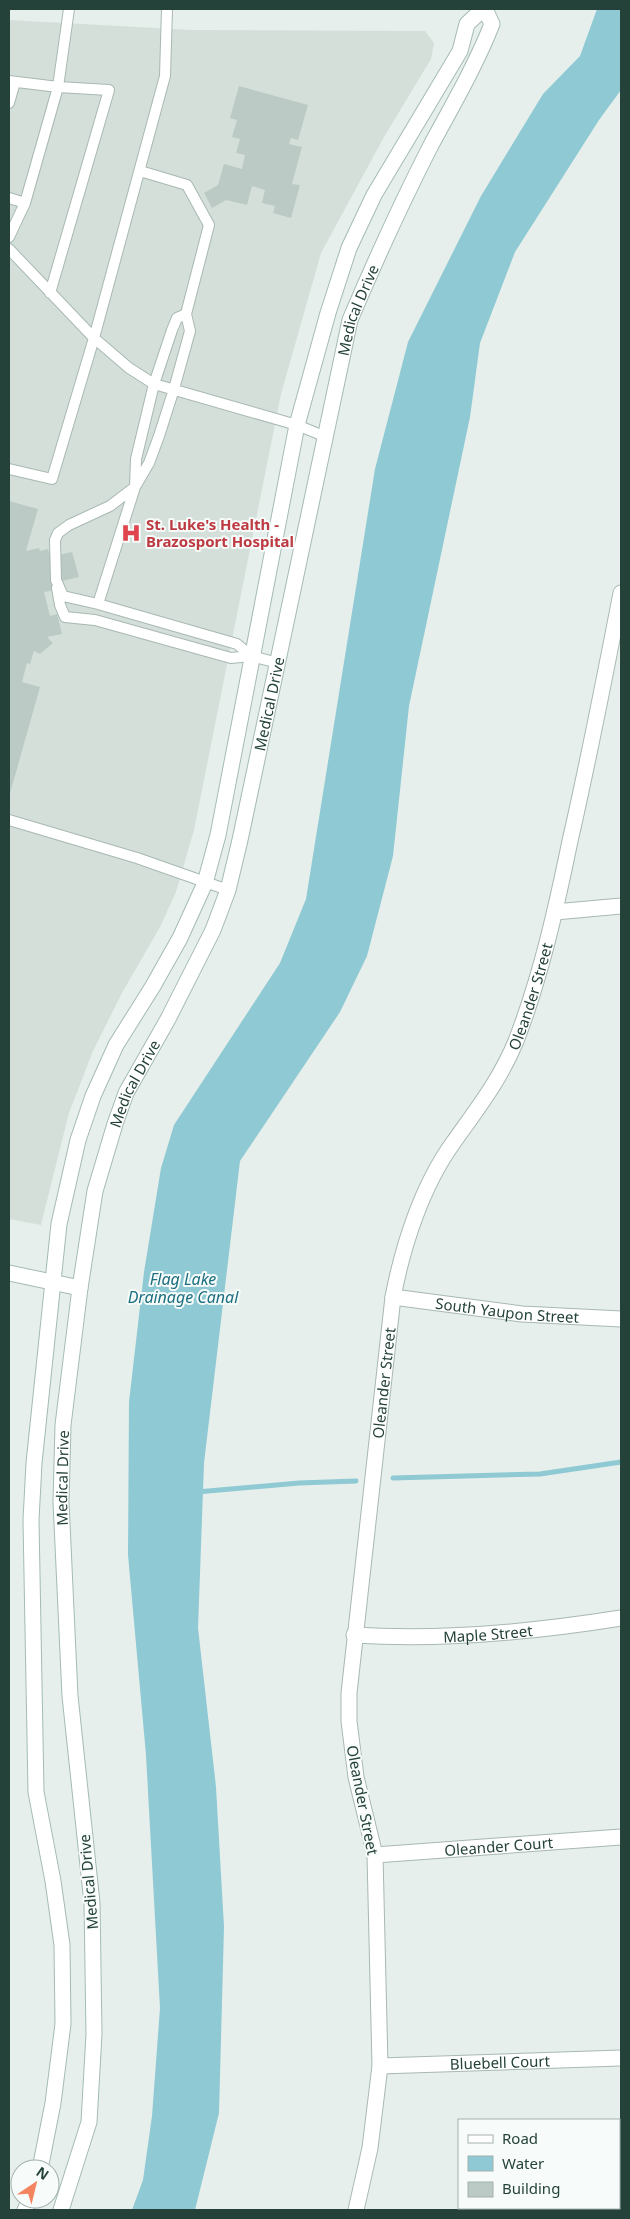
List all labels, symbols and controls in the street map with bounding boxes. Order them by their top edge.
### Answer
street label: Medical Drive [333,261,383,358]
place label: St. Luke's Health - Brazosport Hospital [146,514,294,551]
hospital icon: St. Luke's Health - Brazosport Hospital [120,522,142,544]
street label: Medical Drive [249,655,288,753]
street label: Oleander Street [503,940,557,1053]
street label: Medical Drive [105,1036,164,1130]
water label: Flag Lake Drainage Canal [128,1268,239,1308]
street label: South Yaupon Street [434,1293,580,1327]
street label: Oleander Street [367,1326,400,1439]
street label: Medical Drive [51,1430,73,1526]
street label: Maple Street [443,1620,534,1646]
street label: Oleander Street [343,1743,384,1857]
street label: Oleander Court [444,1832,554,1860]
street label: Medical Drive [74,1833,102,1931]
street label: Bluebell Court [450,2050,551,2074]
legend [458,2119,620,2209]
text: Road [502,2128,538,2148]
text: Water [502,2153,544,2173]
north arrow [10,2159,60,2209]
text: N [33,2162,53,2184]
text: Building [502,2178,560,2198]

